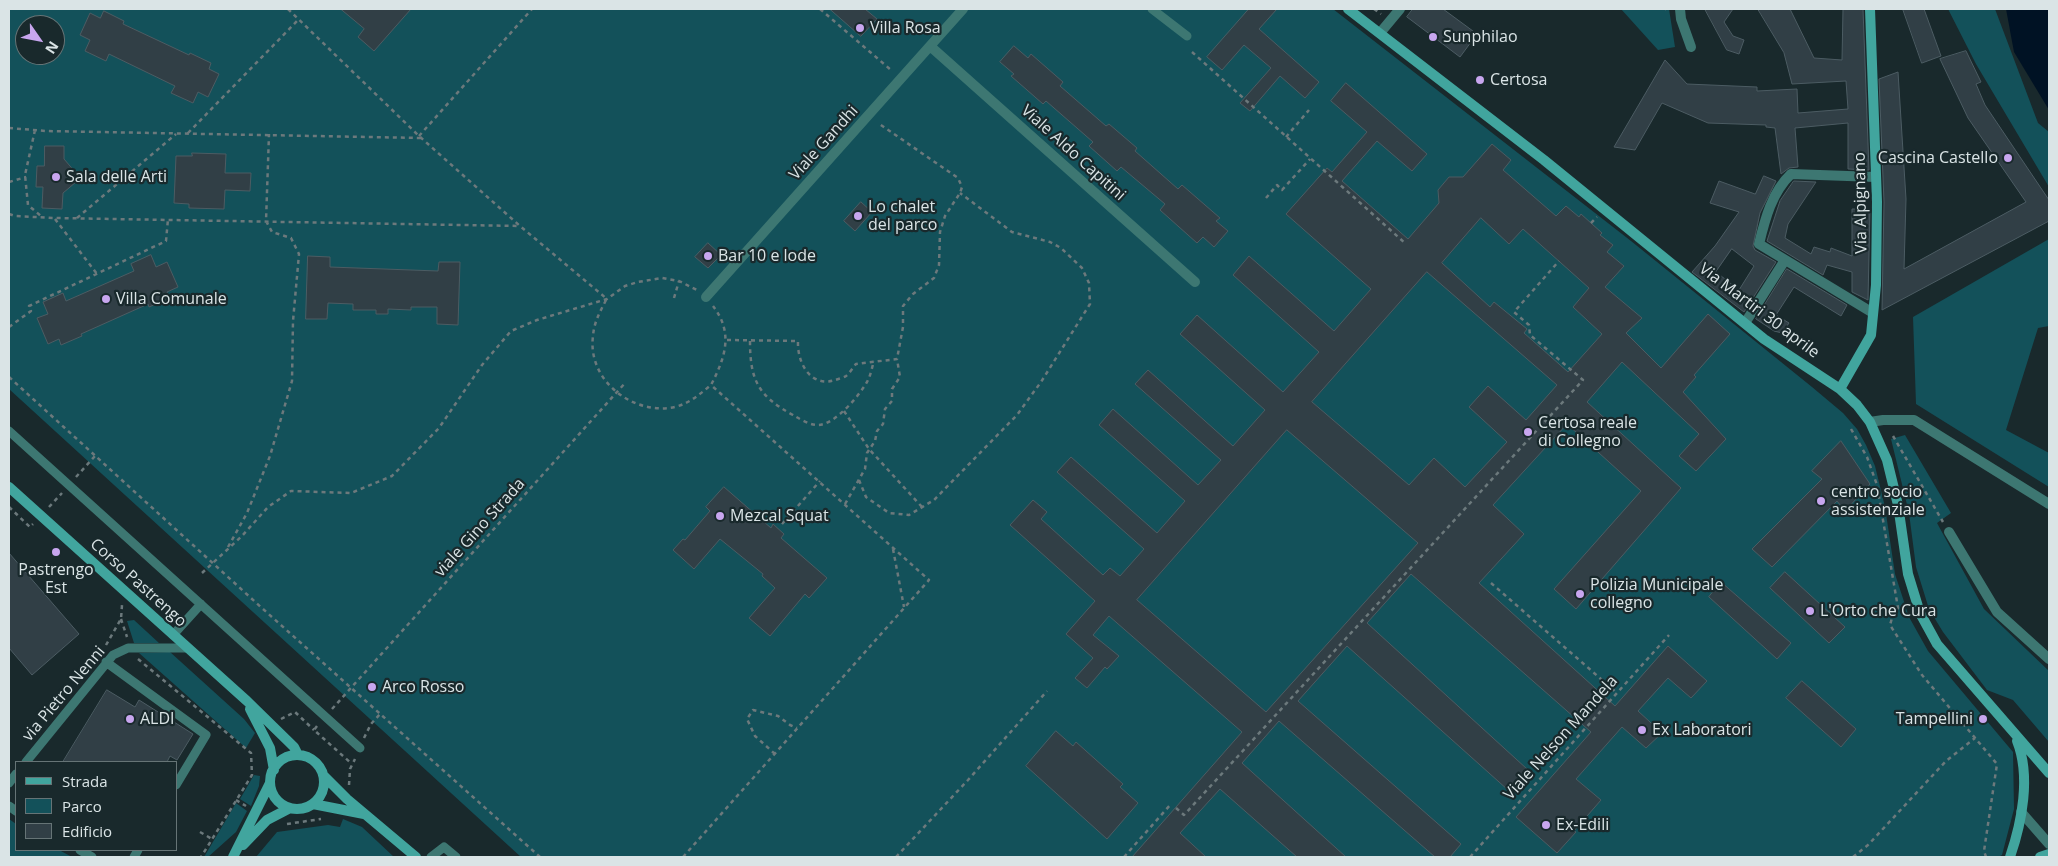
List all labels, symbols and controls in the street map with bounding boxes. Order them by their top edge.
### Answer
north arrow [15,15,65,65]
place label: Villa Rosa [870,18,941,38]
marker: Villa Rosa [854,22,866,34]
place label: Sunphilao [1443,27,1518,47]
marker: Sunphilao [1427,31,1439,43]
text: N [41,38,63,58]
place label: Certosa [1490,70,1547,90]
marker: Certosa [1474,74,1486,86]
street label: Viale Aldo Capitini [1017,101,1129,205]
street label: Viale Gandhi [786,102,862,184]
place label: Cascina Castello [1878,148,1998,168]
street label: Via Alpignano [1851,152,1871,254]
marker: Cascina Castello [2002,152,2014,164]
place label: Sala delle Arti [66,167,167,187]
marker: Sala delle Arti [50,171,62,183]
place label: Lo chalet del parco [868,197,937,235]
marker: Lo chalet del parco [852,210,864,222]
place label: Bar 10 e lode [718,246,816,266]
marker: Bar 10 e lode [702,250,714,262]
street label: Via Martiri 30 aprile [1695,260,1823,362]
place label: Villa Comunale [116,289,227,309]
marker: Villa Comunale [100,293,112,305]
place label: Certosa reale di Collegno [1538,413,1637,451]
marker: Certosa reale di Collegno [1522,426,1534,438]
street label: viale Gino Strada [431,475,529,581]
place label: centro socio assistenziale [1831,482,1925,520]
marker: centro socio assistenziale [1815,495,1827,507]
place label: Mezcal Squat [730,506,829,526]
marker: Mezcal Squat [714,510,726,522]
street label: Corso Pastrengo [86,535,190,631]
marker: Pastrengo Est [50,546,62,558]
place label: Pastrengo Est [18,560,94,598]
place label: Polizia Municipale collegno [1590,575,1723,613]
marker: Polizia Municipale collegno [1574,588,1586,600]
place label: L'Orto che Cura [1820,601,1936,621]
marker: L'Orto che Cura [1804,605,1816,617]
street label: via Pietro Nenni [19,642,109,746]
street label: Viale Nelson Mandela [1500,672,1622,804]
place label: Arco Rosso [382,677,464,697]
marker: Arco Rosso [366,681,378,693]
place label: ALDI [140,709,175,729]
place label: Tampellini [1896,709,1973,729]
marker: ALDI [124,713,136,725]
marker: Tampellini [1977,713,1989,725]
place label: Ex Laboratori [1652,720,1751,740]
marker: Ex Laboratori [1636,724,1648,736]
legend [15,761,178,851]
text: Strada [62,771,108,791]
text: Parco [62,796,102,816]
place label: Ex-Edili [1556,815,1609,835]
marker: Ex-Edili [1540,819,1552,831]
text: Edificio [62,821,112,841]

